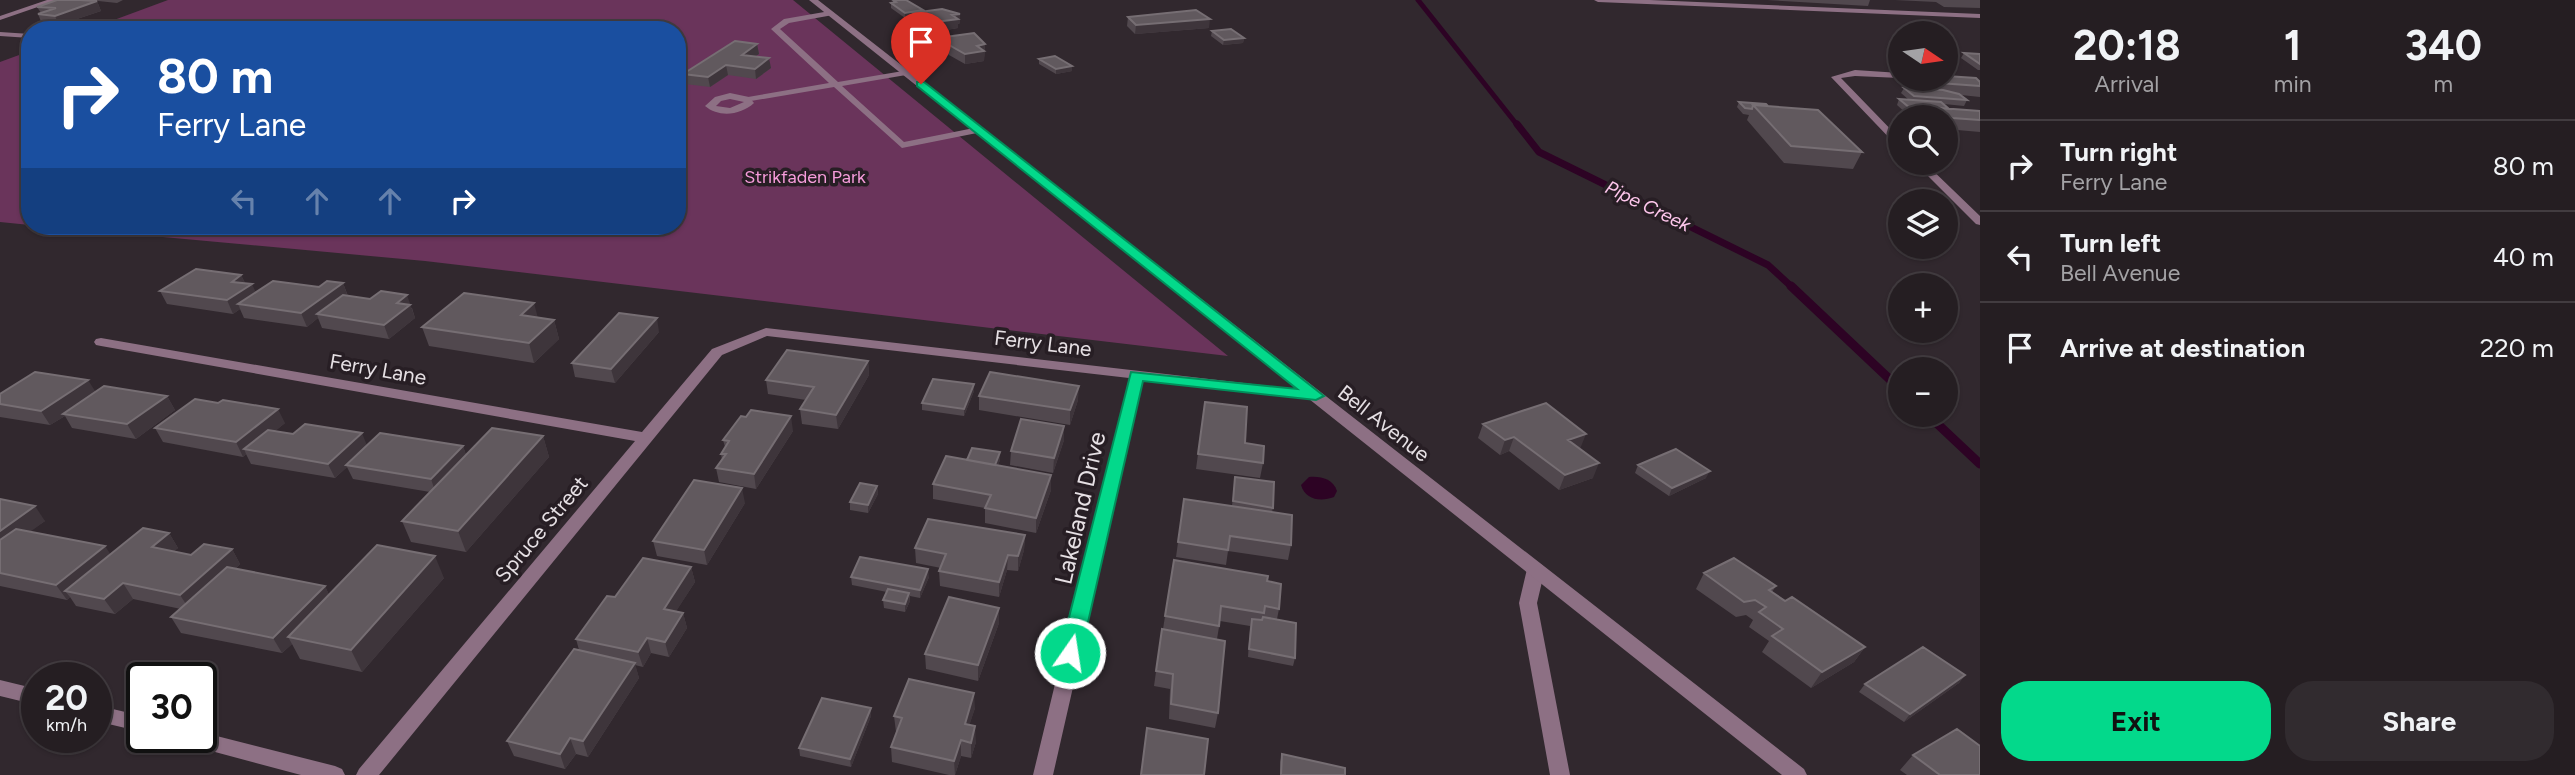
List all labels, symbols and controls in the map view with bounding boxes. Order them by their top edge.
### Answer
pin [891,12.0,951,84]
text: 20:18 [2073,20,2181,71]
text: 1 [2284,20,2302,71]
text: 340 [2405,20,2482,71]
north arrow [1888,21,1958,91]
map controls [1888,21,1958,427]
icon: arrive [902,23,940,61]
text: 80 m [157,46,273,105]
icon: right [42,49,133,140]
text: Arrival [2094,70,2159,98]
text: min [2274,70,2312,98]
text: m [2433,70,2453,98]
button: search [1888,105,1958,175]
text: Ferry Lane [157,106,306,144]
text: Turn right [2060,136,2177,168]
icon: right [2001,147,2039,185]
text: 80 m [2493,150,2554,182]
park label: Strikfaden Park [744,166,866,188]
text: Ferry Lane [2060,168,2167,196]
water label: Pipe Creek [1602,176,1695,237]
icon: left [225,182,263,220]
icon: ahead [298,182,336,220]
icon: ahead [371,182,409,220]
icon: right [444,182,482,220]
button: layers [1888,189,1958,259]
text: Turn left [2060,227,2161,259]
icon: left [2001,238,2039,276]
text: 40 m [2493,241,2554,273]
text: Bell Avenue [2060,259,2180,287]
button: + [1888,273,1958,343]
street label: Ferry Lane [993,325,1093,361]
icon: arrive [2001,329,2039,367]
text: Arrive at destination [2060,332,2305,364]
text: 220 m [2480,332,2554,364]
street label: Ferry Lane [328,348,428,390]
button: − [1888,357,1958,427]
street label: Bell Avenue [1333,379,1435,467]
street label: Lakeland Drive [1048,429,1112,587]
street label: Spruce Street [489,471,593,587]
position arrow [1033,616,1107,690]
speed limit sign: 30 [126,662,217,753]
text: 20 [45,677,88,719]
button: Exit [2001,681,2271,761]
button: Share [2285,681,2554,761]
text: km/h [46,714,87,736]

